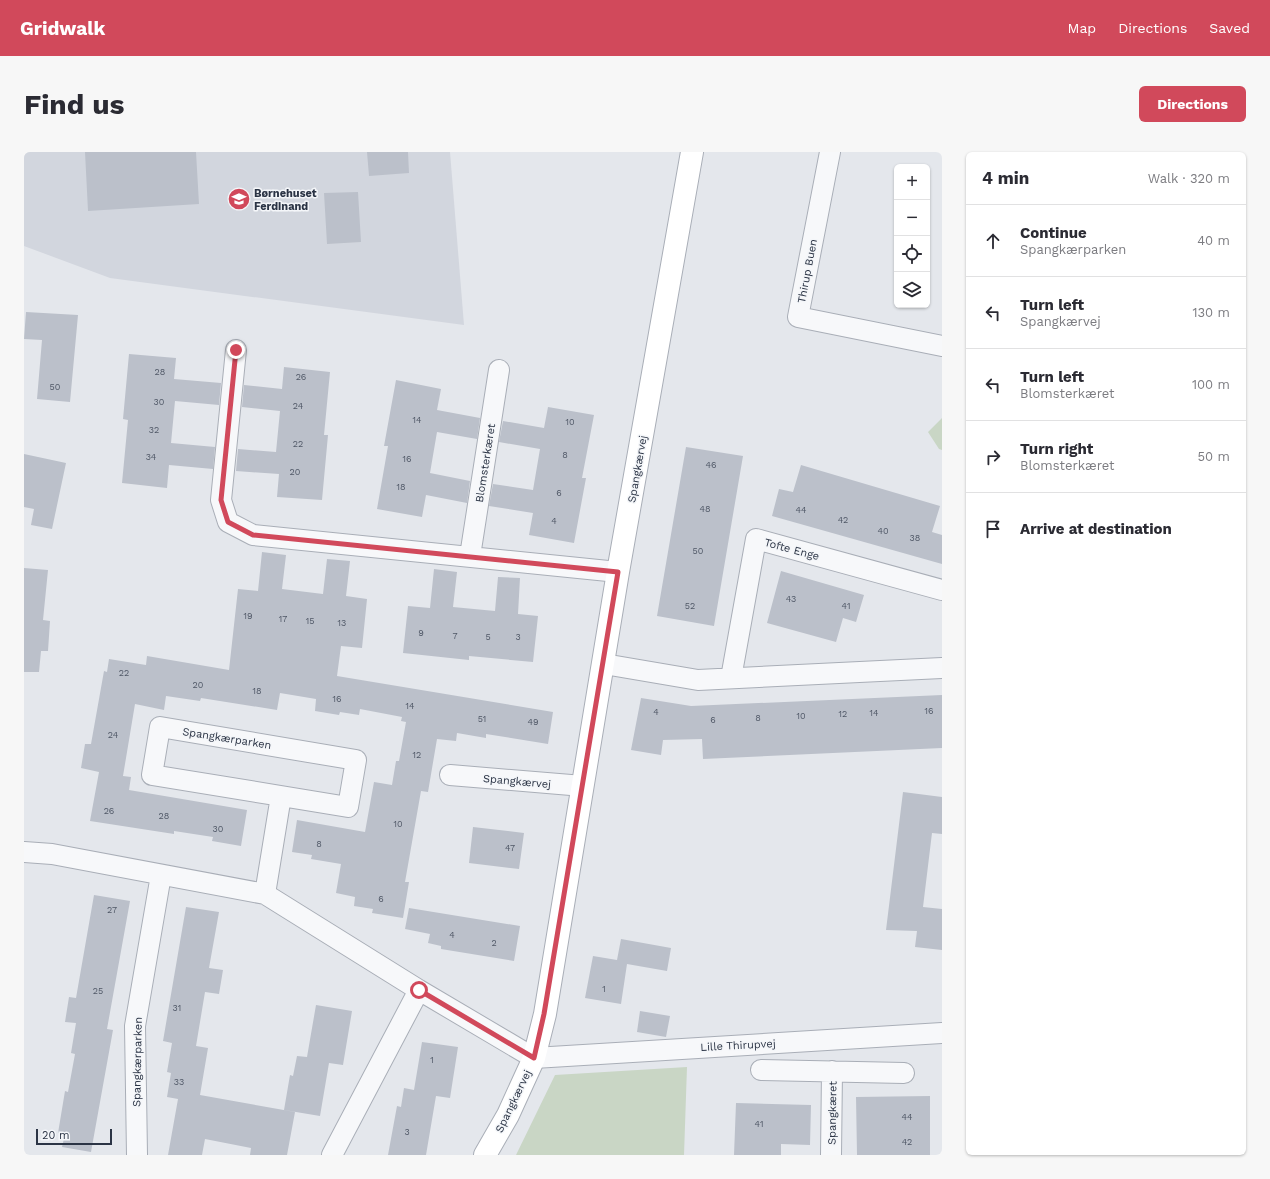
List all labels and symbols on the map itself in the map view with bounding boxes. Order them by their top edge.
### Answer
school or university icon: Børnehuset Ferdinand [226,186,252,212]
place label: Børnehuset Ferdinand [254,187,317,213]
street label: Thirup Buen [795,238,820,304]
route end [227,341,245,359]
house number: 28 [155,367,165,377]
house number: 26 [296,372,306,382]
house number: 50 [50,382,61,392]
house number: 30 [154,397,165,407]
house number: 24 [293,401,304,411]
house number: 14 [412,415,422,425]
house number: 10 [565,417,575,427]
street label: Blomsterkæret [473,422,498,504]
house number: 32 [149,425,159,435]
street label: Spangkærvej [625,434,650,504]
house number: 22 [293,439,303,449]
house number: 8 [562,450,568,460]
house number: 34 [146,452,157,462]
house number: 16 [403,454,411,464]
house number: 46 [706,460,716,470]
house number: 20 [290,467,301,477]
house number: 18 [396,482,406,492]
house number: 6 [556,488,562,498]
house number: 48 [699,504,711,514]
house number: 44 [796,505,807,515]
house number: 42 [838,515,848,525]
house number: 4 [551,516,557,526]
house number: 40 [877,526,889,536]
house number: 38 [910,533,920,543]
street label: Tofte Enge [763,536,821,563]
house number: 50 [693,546,704,556]
house number: 43 [786,594,796,604]
house number: 52 [685,601,695,611]
house number: 41 [842,601,850,611]
house number: 19 [243,611,253,621]
house number: 17 [279,614,287,624]
house number: 15 [306,616,314,626]
house number: 13 [338,618,346,628]
house number: 9 [418,628,424,638]
house number: 7 [452,631,458,641]
house number: 5 [485,632,491,642]
house number: 3 [515,632,521,642]
house number: 22 [119,668,129,678]
house number: 20 [193,680,204,690]
house number: 18 [252,686,262,696]
house number: 16 [333,694,341,704]
house number: 14 [405,701,415,711]
house number: 16 [925,706,933,716]
house number: 4 [653,707,659,717]
house number: 14 [869,708,879,718]
house number: 12 [839,709,847,719]
house number: 10 [796,711,806,721]
house number: 8 [755,713,761,723]
house number: 51 [478,714,486,724]
house number: 6 [710,715,716,725]
house number: 49 [527,717,539,727]
street label: Spangkærparken [181,725,272,752]
house number: 24 [108,730,119,740]
house number: 12 [413,750,421,760]
street label: Spangkærvej [482,772,552,791]
house number: 26 [104,806,114,816]
house number: 28 [159,811,169,821]
house number: 10 [393,819,403,829]
house number: 30 [213,824,224,834]
house number: 8 [316,839,322,849]
house number: 47 [505,843,515,853]
house number: 6 [378,894,384,904]
house number: 27 [107,905,117,915]
house number: 4 [449,930,455,940]
house number: 2 [491,938,497,948]
route start [410,981,428,999]
house number: 1 [602,984,606,994]
house number: 25 [93,986,103,996]
house number: 31 [173,1003,181,1013]
street label: Spangkærparken [130,1017,145,1107]
street label: Lille Thirupvej [700,1037,776,1054]
house number: 1 [430,1055,434,1065]
street label: Spangkærvej [493,1068,534,1135]
house number: 33 [174,1077,184,1087]
street label: Spangkæret [825,1081,840,1145]
house number: 44 [902,1112,913,1122]
house number: 41 [755,1119,763,1129]
scale bar [36,1127,112,1146]
house number: 3 [404,1127,410,1137]
house number: 42 [902,1137,912,1147]

